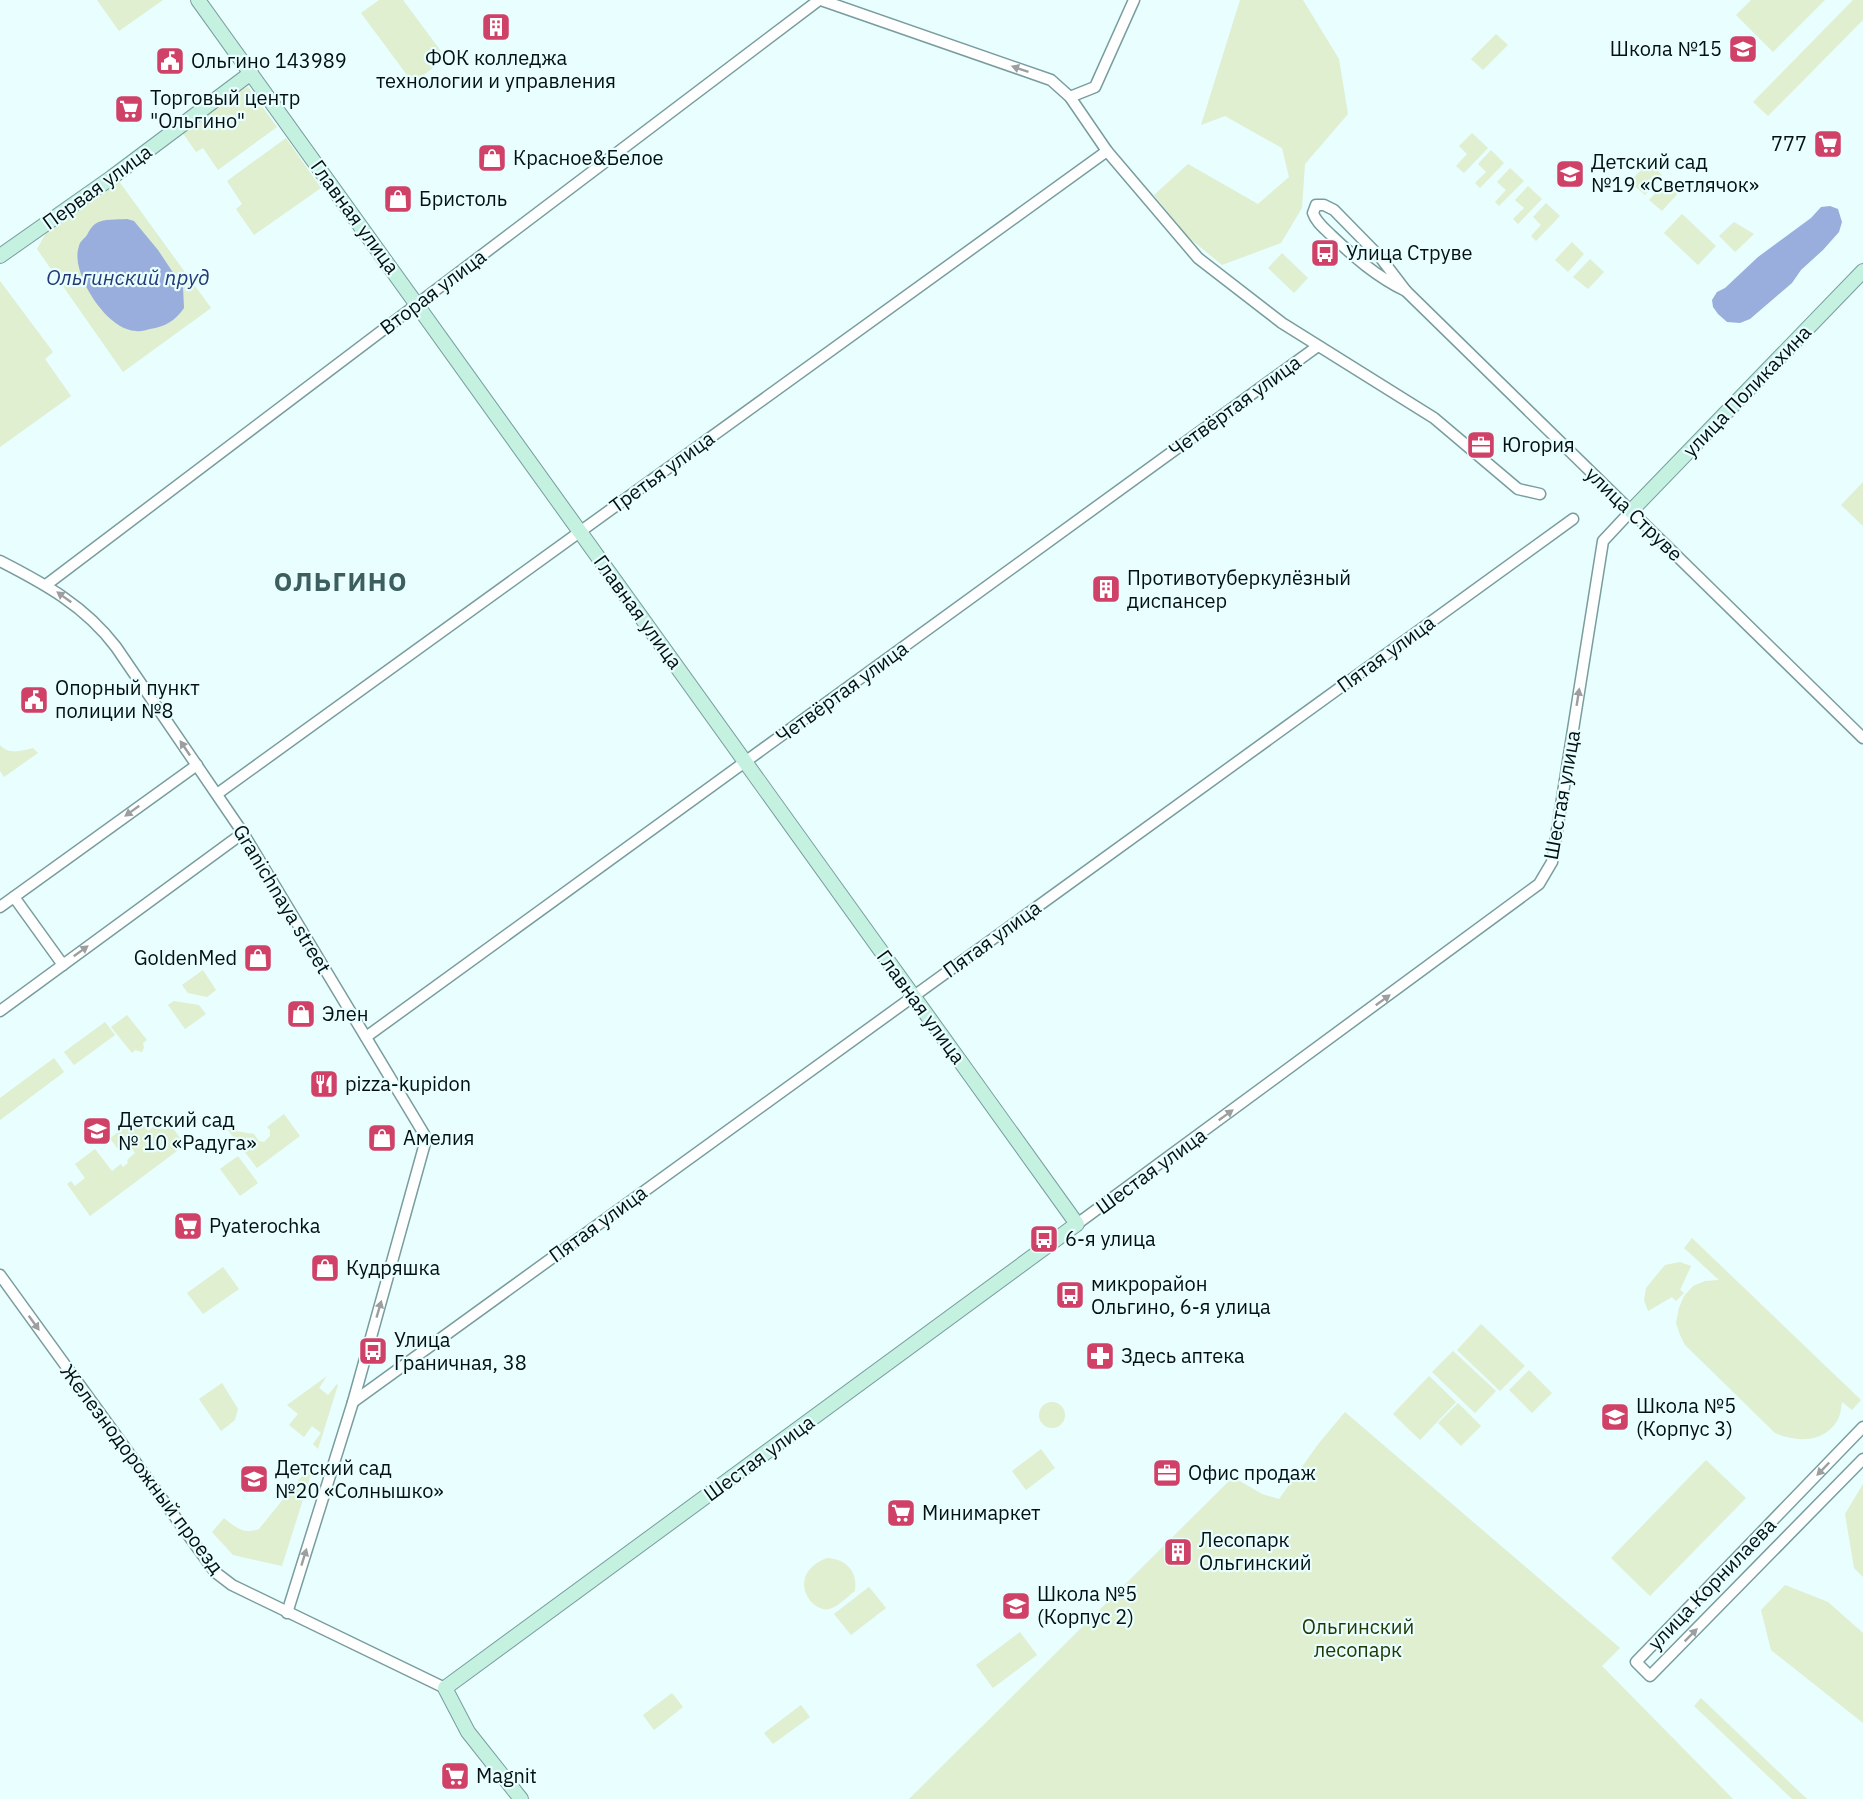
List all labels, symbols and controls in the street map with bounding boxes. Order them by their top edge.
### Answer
building icon: ФОК колледжа технологии и управления [480,11,512,43]
school or university icon: Школа №15 [1727,33,1759,65]
place label: Школа №15 [1610,35,1722,62]
place label: ФОК колледжа технологии и управления [376,44,616,94]
public building icon: Ольгино 143989 [154,45,186,77]
place label: Ольгино 143989 [191,47,347,74]
one-way arrow [1011,64,1029,74]
place label: Торговый центр "Ольгино" [150,84,300,134]
supermarket icon: Торговый центр "Ольгино" [113,93,145,125]
supermarket icon: 777 [1812,128,1844,160]
place label: 777 [1771,130,1807,157]
street label: Первая улица [37,138,157,235]
shop icon: Красное&Белое [476,142,508,174]
place label: Красное&Белое [513,144,664,171]
place label: Детский сад №19 «Светлячок» [1591,148,1759,198]
street label: Главная улица [305,154,406,279]
school or university icon: Детский сад №19 «Светлячок» [1554,158,1586,190]
shop icon: Бристоль [382,183,414,215]
place label: Бристоль [419,185,507,212]
bus stop icon: Улица Струве [1309,237,1341,269]
place label: Улица Струве [1346,239,1473,266]
street label: Вторая улица [374,243,492,340]
water label: Ольгинский пруд [46,263,210,291]
street label: улица Поликахина [1676,318,1817,463]
street label: Четвёртая улица [1163,348,1307,463]
street label: Третья улица [604,424,720,519]
office icon: Югория [1465,429,1497,461]
place label: Югория [1502,431,1575,458]
street label: улица Струве [1580,460,1689,567]
street label: Главная улица [588,549,689,674]
district label: ОЛЬГИНО [274,564,408,598]
place label: Противотуберкулёзный диспансер [1127,564,1351,614]
building icon: Противотуберкулёзный диспансер [1090,573,1122,605]
one-way arrow [57,591,73,603]
street label: Пятая улица [1331,609,1441,698]
street label: Четвёртая улица [770,634,914,749]
place label: Опорный пункт полиции №8 [55,674,200,724]
public building icon: Опорный пункт полиции №8 [18,684,50,716]
one-way arrow [1574,688,1583,707]
street label: Шестая улица [1537,728,1586,862]
one-way arrow [179,740,191,756]
one-way arrow [125,805,141,817]
street label: Granichnaya street [227,819,338,978]
street label: Пятая улица [937,894,1047,983]
shop icon: GoldenMed [242,942,274,974]
place label: GoldenMed [134,944,237,971]
street label: Главная улица [871,944,972,1069]
one-way arrow [74,946,89,958]
one-way arrow [1375,994,1391,1006]
shop icon: Элен [285,998,317,1030]
place label: Элен [322,1000,368,1027]
restaurant icon: pizza-kupidon [308,1068,340,1100]
place label: pizza-kupidon [345,1070,471,1097]
place label: Детский сад № 10 «Радуга» [118,1106,256,1156]
one-way arrow [1219,1110,1234,1122]
school or university icon: Детский сад № 10 «Радуга» [81,1115,113,1147]
street label: Шестая улица [1090,1121,1212,1220]
shop icon: Амелия [366,1122,398,1154]
place label: Амелия [403,1124,474,1151]
street label: Пятая улица [543,1179,653,1268]
supermarket icon: Pyaterochka [172,1210,204,1242]
place label: Pyaterochka [209,1212,321,1239]
bus stop icon: 6-я улица [1028,1223,1060,1255]
place label: 6-я улица [1065,1225,1156,1252]
shop icon: Кудряшка [309,1252,341,1284]
place label: Кудряшка [346,1254,440,1281]
place label: микрорайон Ольгино, 6-я улица [1091,1270,1271,1320]
bus stop icon: микрорайон Ольгино, 6-я улица [1054,1279,1086,1311]
one-way arrow [374,1300,384,1319]
one-way arrow [28,1314,40,1330]
place label: Улица Граничная, 38 [394,1326,527,1376]
bus stop icon: Улица Граничная, 38 [357,1335,389,1367]
pharmacy icon: Здесь аптека [1084,1340,1116,1372]
place label: Здесь аптека [1121,1342,1245,1369]
street label: Железнодорожный проезд [55,1358,230,1579]
place label: Школа №5 (Корпус 3) [1636,1392,1736,1442]
school or university icon: Школа №5 (Корпус 3) [1599,1401,1631,1433]
street label: Шестая улица [698,1408,820,1507]
place label: Детский сад №20 «Солнышко» [275,1454,444,1504]
office icon: Офис продаж [1151,1457,1183,1489]
place label: Офис продаж [1188,1459,1316,1486]
one-way arrow [1816,1462,1830,1476]
school or university icon: Детский сад №20 «Солнышко» [238,1463,270,1495]
supermarket icon: Минимаркет [885,1497,917,1529]
place label: Минимаркет [922,1499,1041,1526]
street label: улица Корнилаева [1642,1512,1782,1656]
place label: Лесопарк Ольгинский [1199,1526,1311,1576]
building icon: Лесопарк Ольгинский [1162,1536,1194,1568]
one-way arrow [300,1547,309,1565]
place label: Школа №5 (Корпус 2) [1037,1580,1137,1630]
school or university icon: Школа №5 (Корпус 2) [1000,1590,1032,1622]
park label: Ольгинский лесопарк [1302,1613,1414,1663]
one-way arrow [1684,1629,1698,1643]
supermarket icon: Magnit [439,1760,471,1792]
place label: Magnit [476,1762,537,1789]

